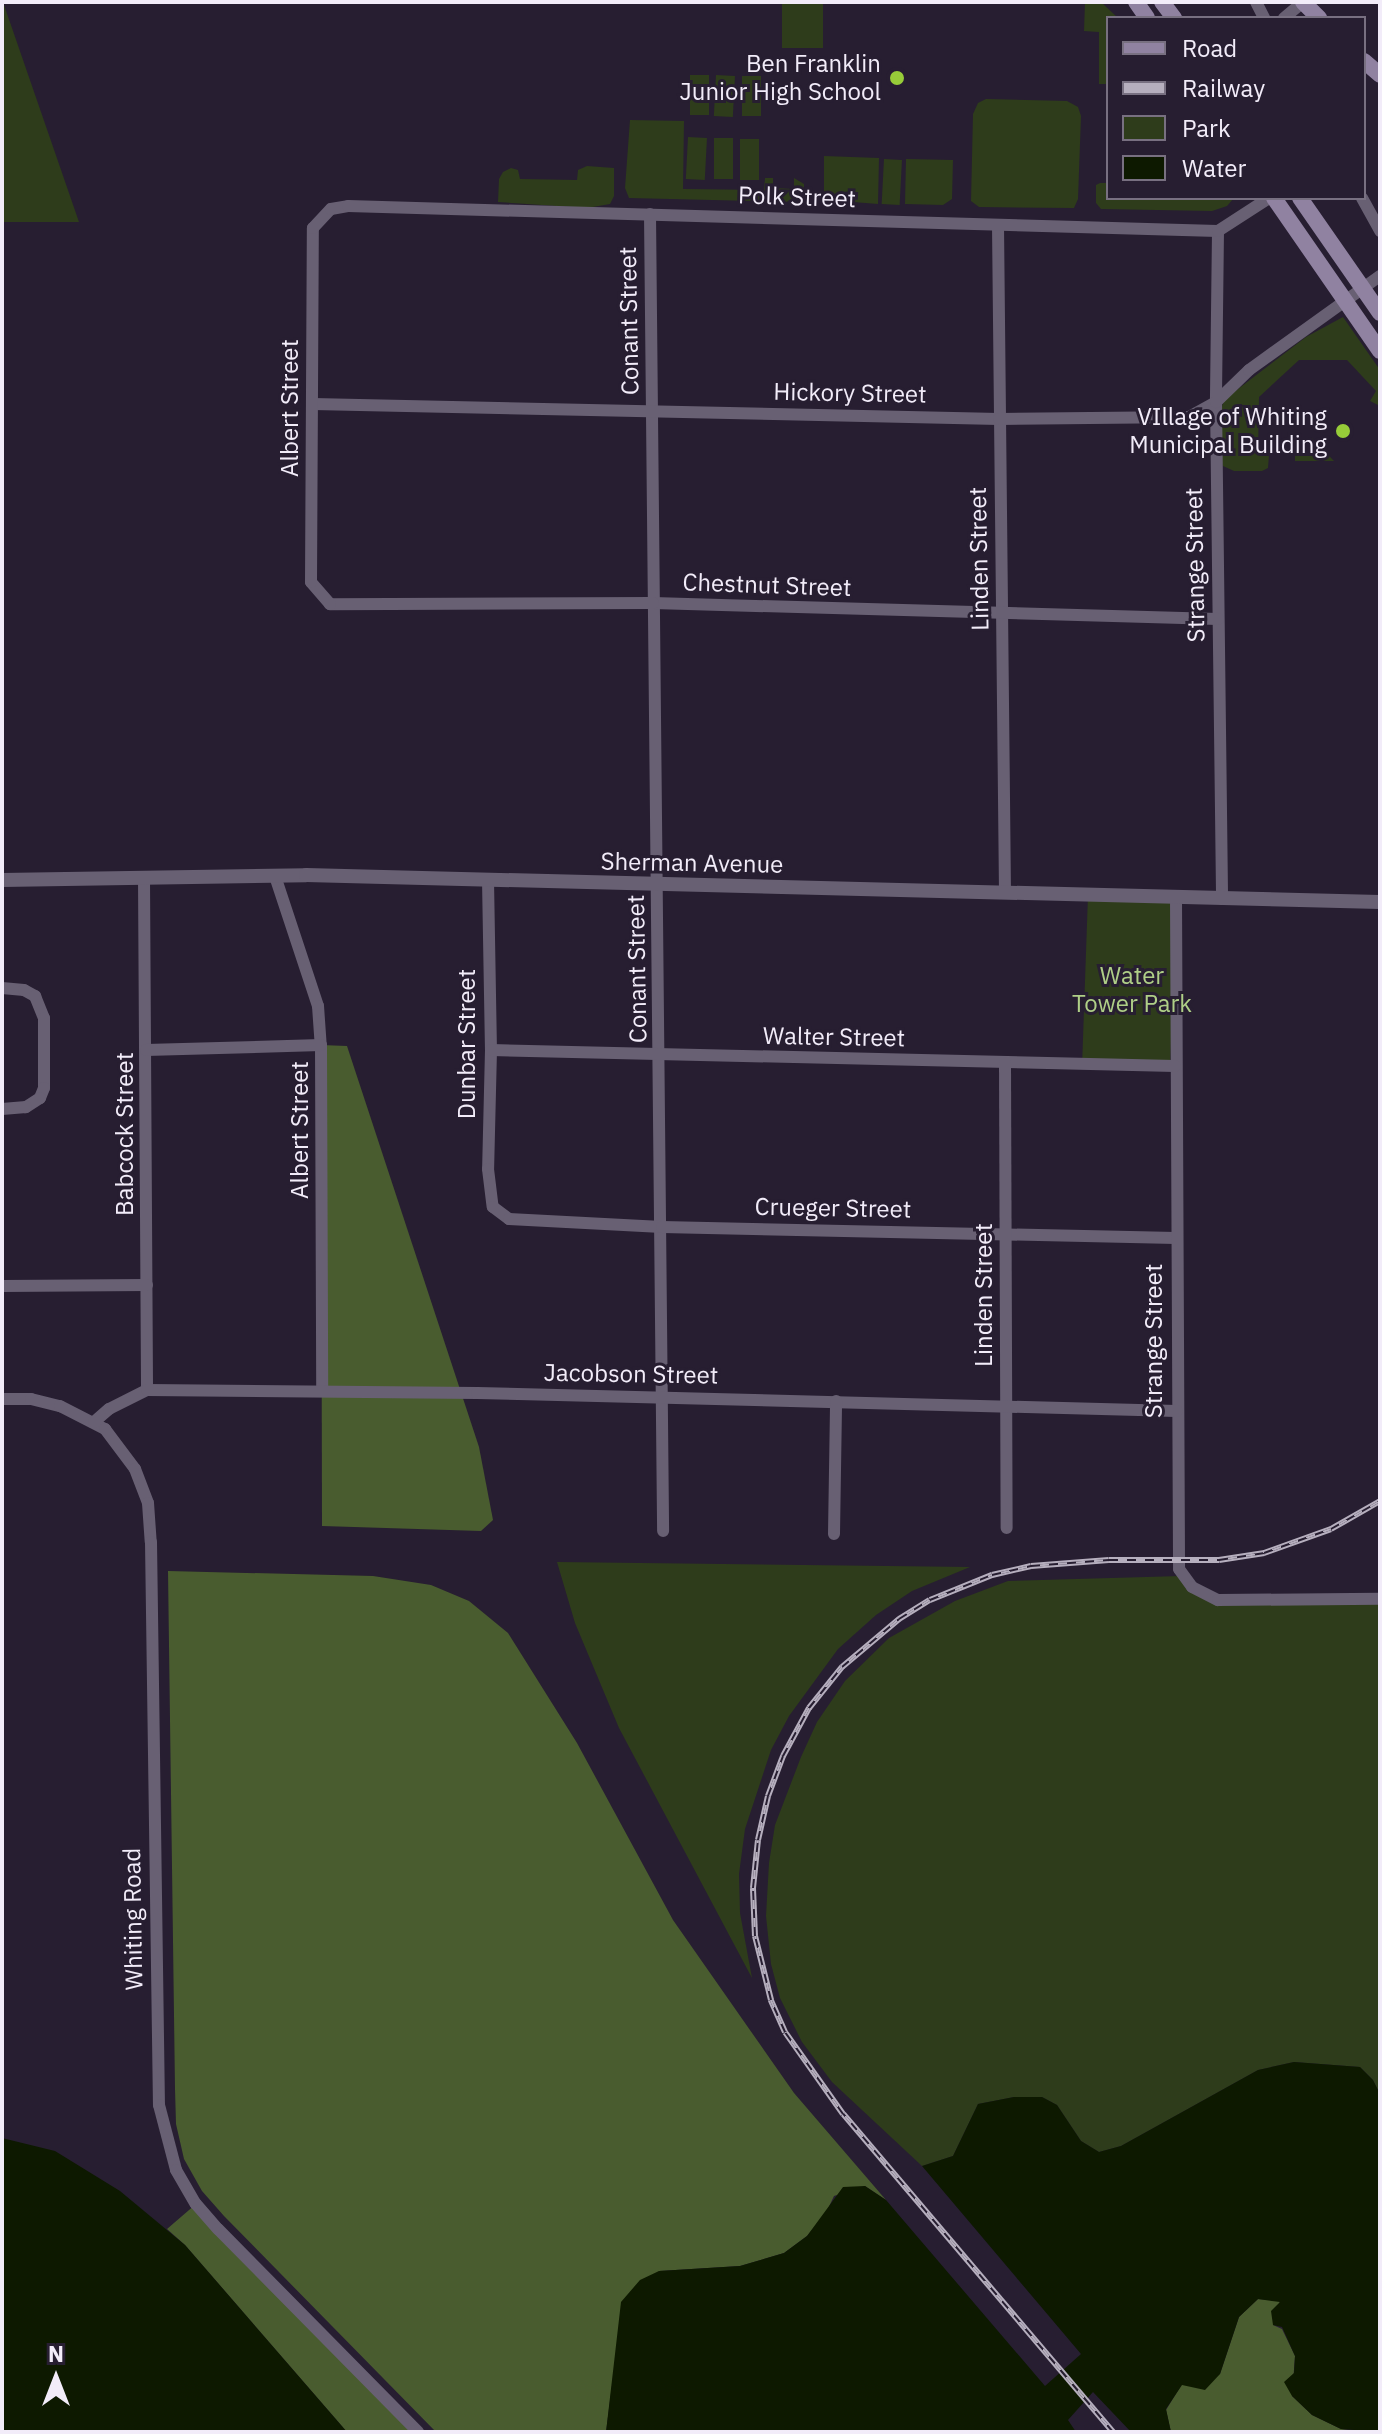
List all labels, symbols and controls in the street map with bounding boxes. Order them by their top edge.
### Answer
legend [1106,16,1366,200]
text: Road [1182,32,1237,64]
place label: Ben Franklin Junior High School [680,50,881,106]
marker: Ben Franklin Junior High School [888,69,906,87]
text: Railway [1182,72,1265,104]
text: Park [1182,112,1231,144]
text: Water [1182,152,1246,184]
street label: Polk Street [737,181,857,213]
street label: Conant Street [613,247,645,395]
street label: Albert Street [276,339,304,477]
street label: Hickory Street [773,377,927,409]
place label: VIllage of Whiting Municipal Building [1129,403,1327,459]
marker: VIllage of Whiting Municipal Building [1334,422,1352,440]
street label: Linden Street [963,487,995,631]
street label: Strange Street [1179,487,1211,643]
street label: Chestnut Street [682,568,852,602]
street label: Sherman Avenue [600,847,784,879]
street label: Conant Street [621,895,653,1043]
park label: Water Tower Park [1072,962,1192,1018]
street label: Dunbar Street [453,969,481,1119]
street label: Walter Street [763,1021,905,1053]
street label: Babcock Street [111,1052,139,1216]
street label: Albert Street [286,1061,314,1199]
street label: Crueger Street [754,1192,912,1224]
street label: Linden Street [970,1223,998,1367]
street label: Strange Street [1140,1264,1168,1418]
street label: Jacobson Street [543,1358,719,1390]
street label: Whiting Road [117,1847,149,1991]
north arrow [16,2338,96,2418]
text: N [48,2339,64,2368]

